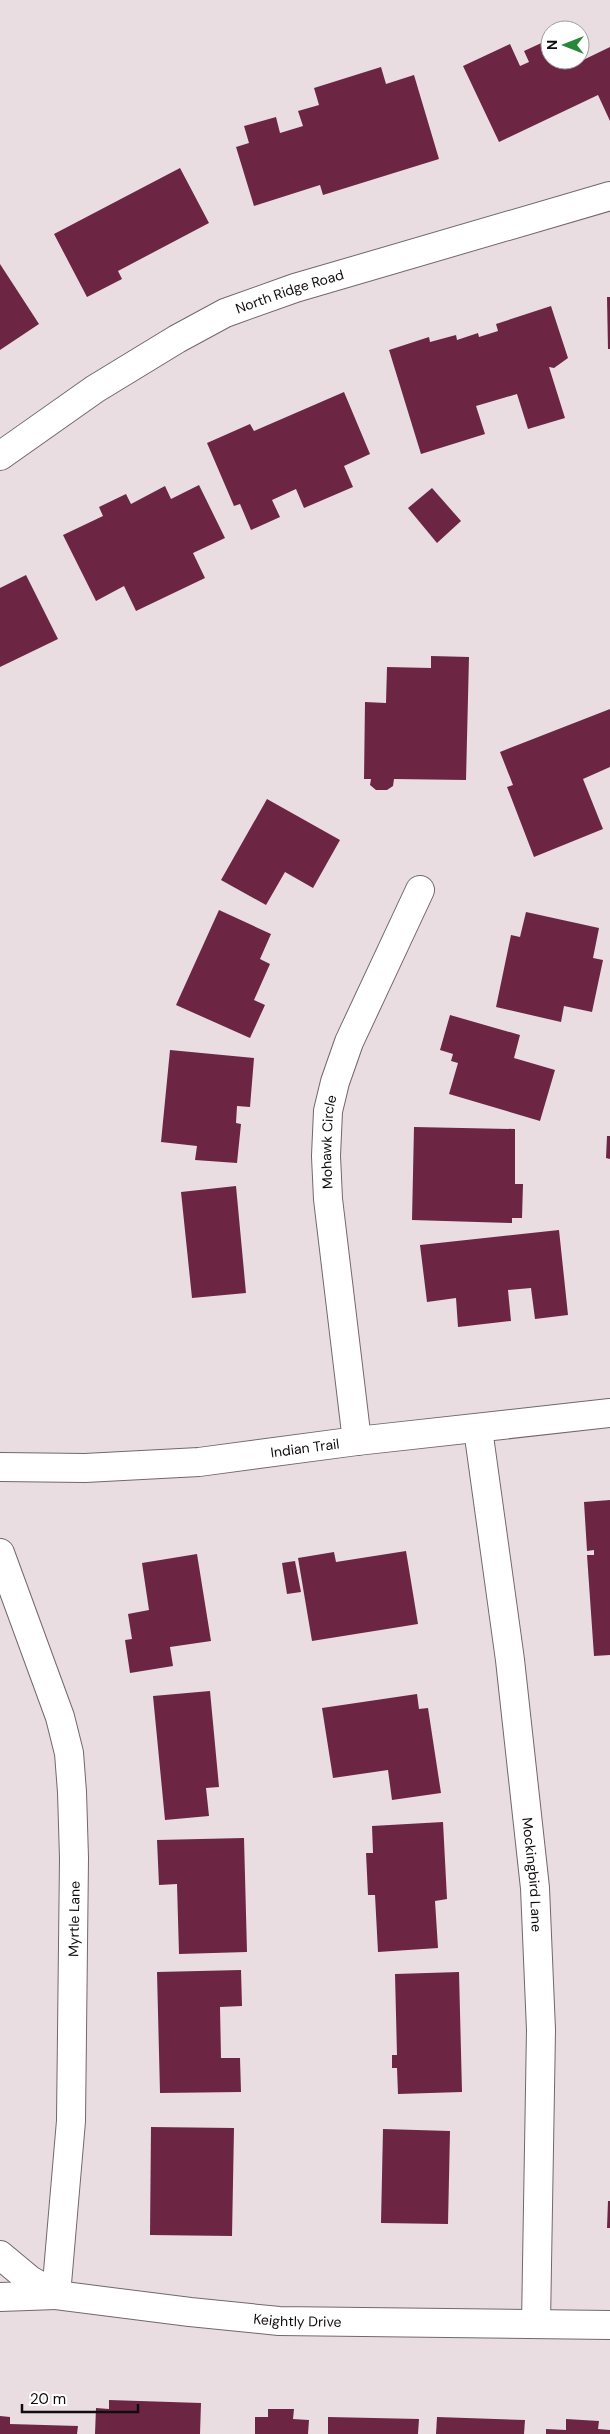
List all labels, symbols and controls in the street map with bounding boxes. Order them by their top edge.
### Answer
north arrow [540,20,590,70]
text: N [543,40,561,50]
street label: North Ridge Road [233,265,346,318]
street label: Mohawk Circle [317,1093,341,1189]
street label: Indian Trail [269,1434,340,1461]
street label: Mockingbird Lane [518,1816,546,1932]
street label: Myrtle Lane [64,1881,84,1957]
street label: Keightly Drive [252,2309,342,2331]
scale bar [22,2382,139,2414]
text: 20 m [30,2389,66,2409]

